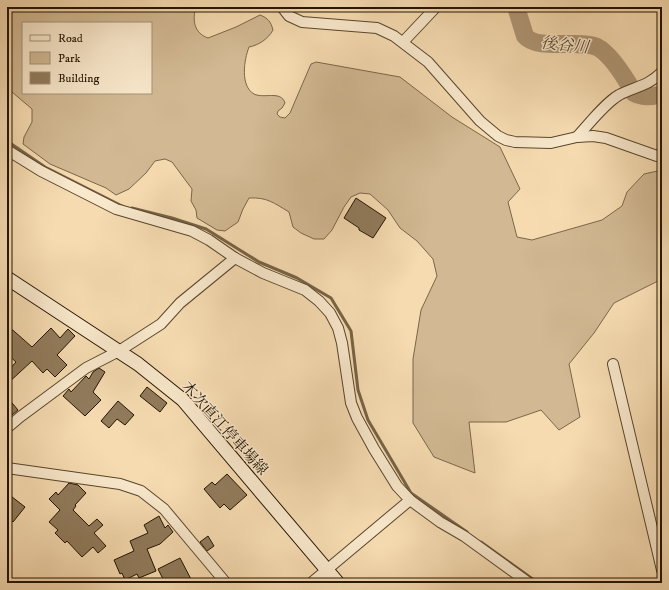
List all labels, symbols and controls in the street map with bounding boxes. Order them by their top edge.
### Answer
legend [22,22,152,94]
text: Road [58,31,83,46]
water label: 後谷川 [540,33,592,58]
text: Park [58,51,80,66]
text: Building [58,71,99,86]
street label: 木次直江停車場線 [177,377,272,479]

